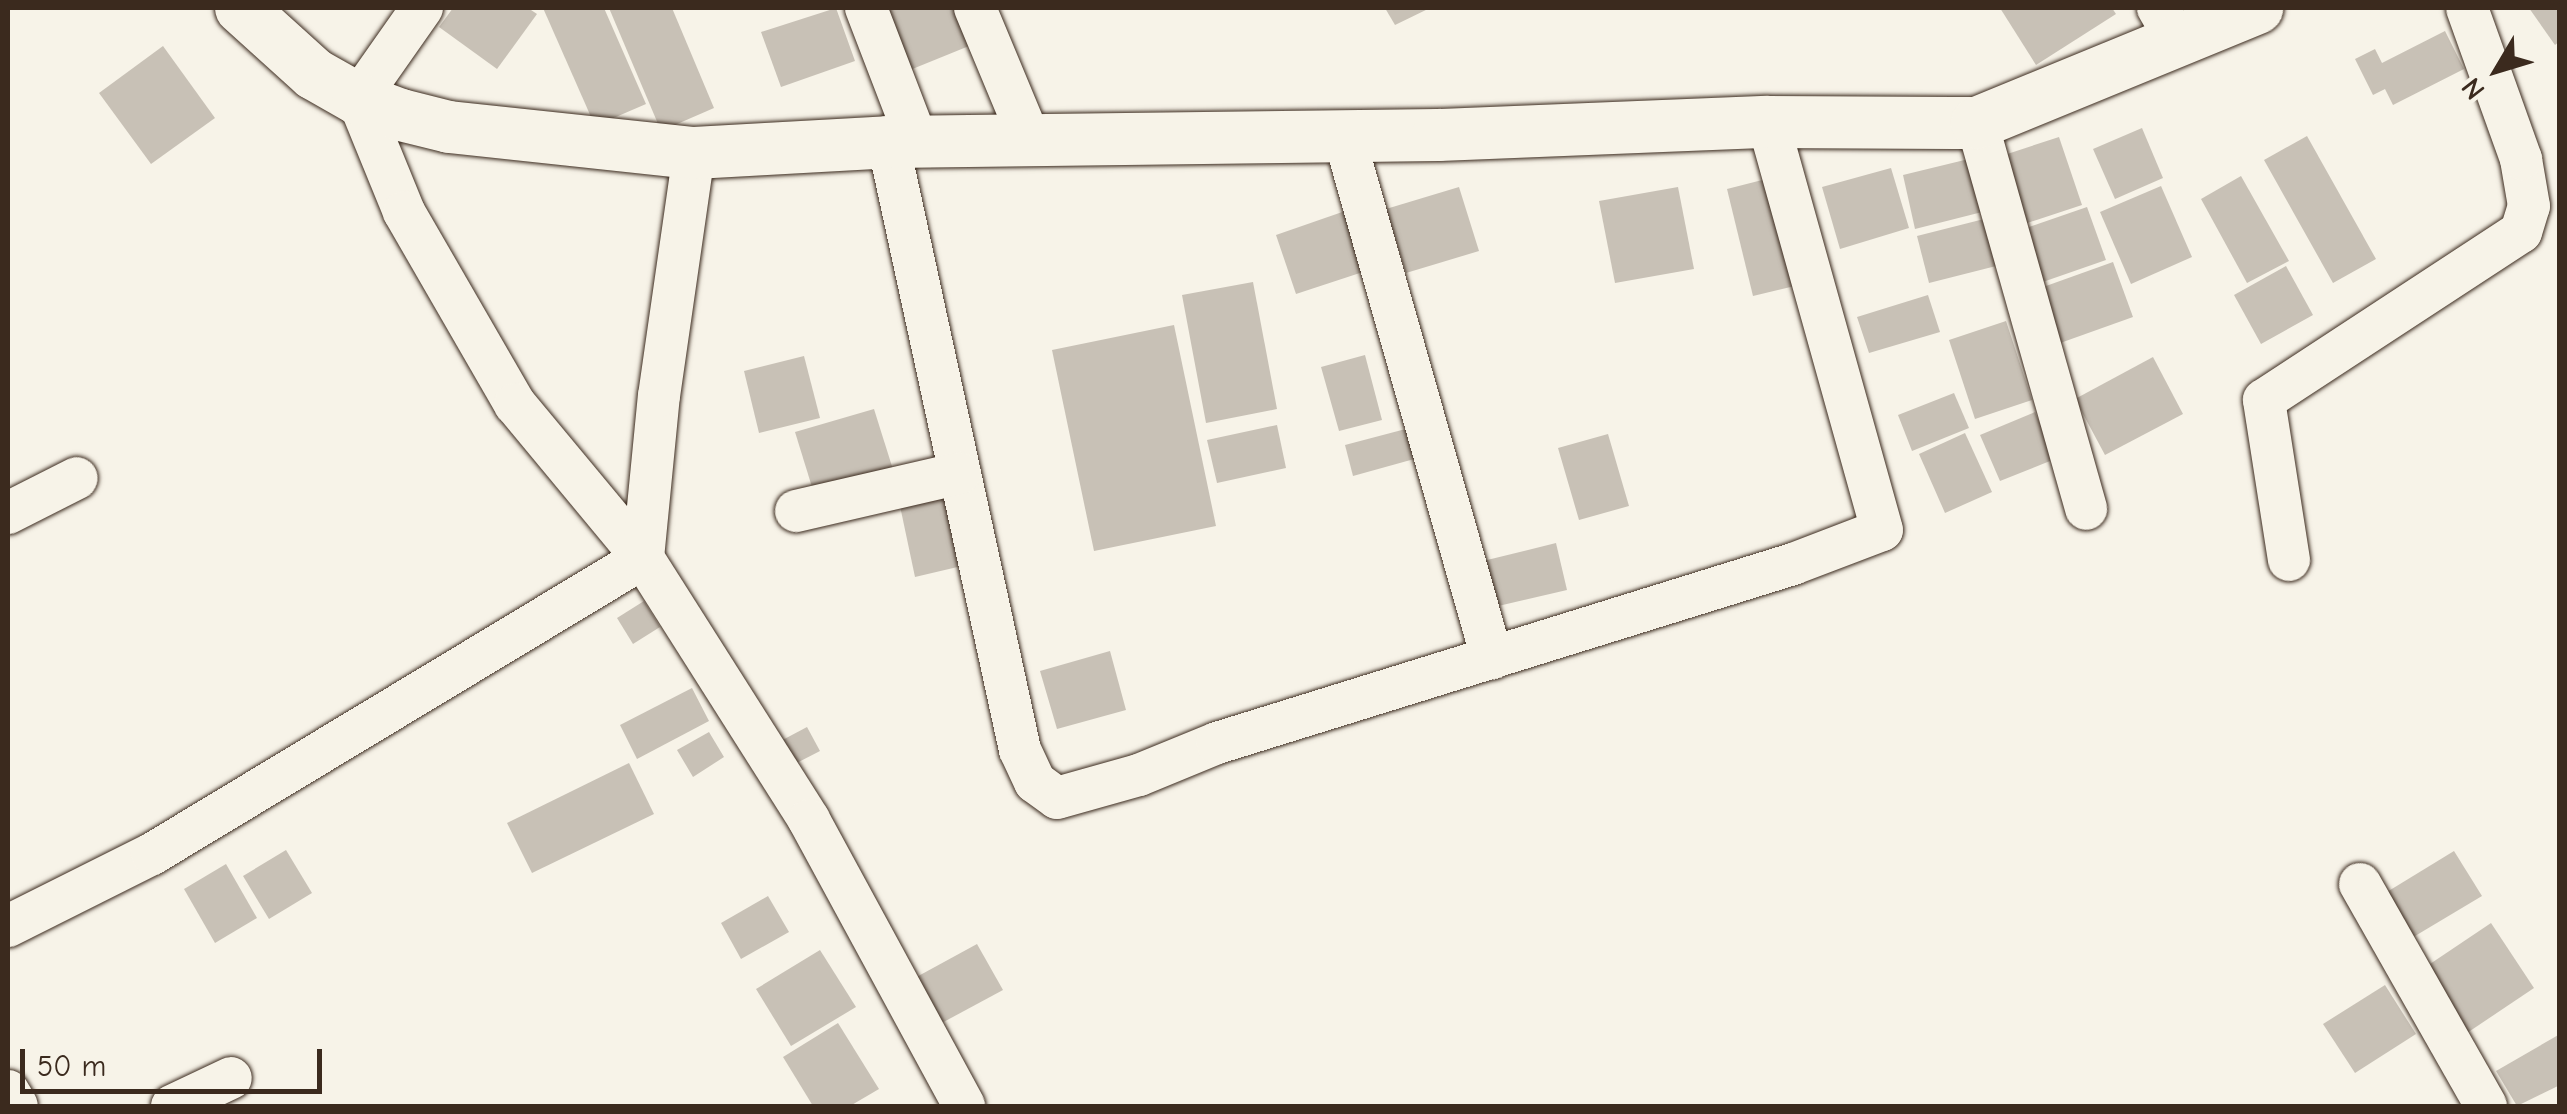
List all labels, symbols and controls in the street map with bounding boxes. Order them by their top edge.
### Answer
north arrow [2447,20,2547,120]
text: N [2455,71,2492,106]
scale bar [25,1029,328,1091]
text: 50 m [37,1049,106,1084]

